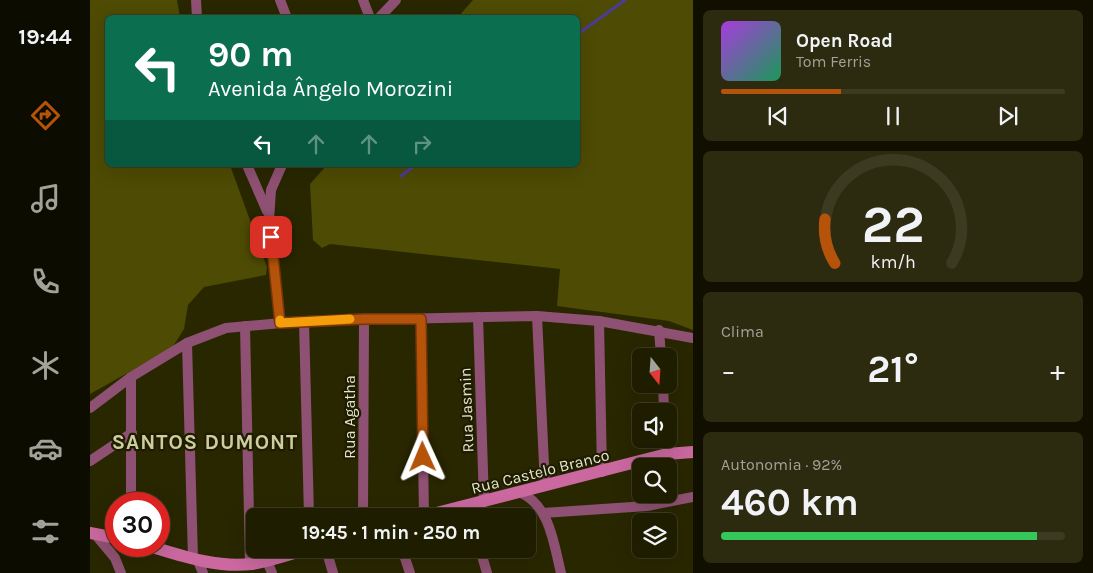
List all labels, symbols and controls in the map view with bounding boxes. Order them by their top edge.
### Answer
text: 19:44 [18,24,72,50]
text: Open Road [796,30,893,52]
text: 90 m [208,34,294,75]
icon: left [125,35,190,100]
text: Tom Ferris [796,52,871,71]
text: Avenida Ângelo Morozini [208,76,453,102]
icon: directions [28,98,63,133]
icon: previous [764,102,792,130]
icon: pause [879,102,907,130]
icon: next [994,102,1022,130]
icon: left [249,130,277,158]
icon: ahead [302,130,330,158]
icon: ahead [355,130,383,158]
icon: right [408,130,436,158]
icon: music [28,181,63,216]
text: 22 [862,194,924,255]
pin [250,216,292,258]
icon: arrive [257,223,285,251]
text: km/h [870,252,916,273]
icon: phone [28,264,63,299]
text: Clima [721,322,764,341]
text: 21° [867,347,919,392]
icon: climate [28,348,63,383]
north arrow [632,348,678,392]
map controls [632,348,677,558]
text: − [721,354,736,387]
text: + [1050,354,1065,387]
street label: Rua Jasmin [456,367,477,453]
street label: Rua Agatha [340,375,359,459]
button: sound [632,403,677,448]
district label: SANTOS DUMONT [112,430,298,454]
position arrow [396,430,448,482]
icon: car [28,431,63,466]
street label: Rua Castelo Branco [469,445,611,498]
text: Autonomia · 92% [721,455,842,474]
button: search [632,458,677,503]
text: 460 km [721,480,859,525]
speed limit sign: 30 [105,492,170,557]
button: layers [632,513,677,558]
icon: filters [28,514,63,549]
text: 19:45 · 1 min · 250 m [302,522,480,544]

